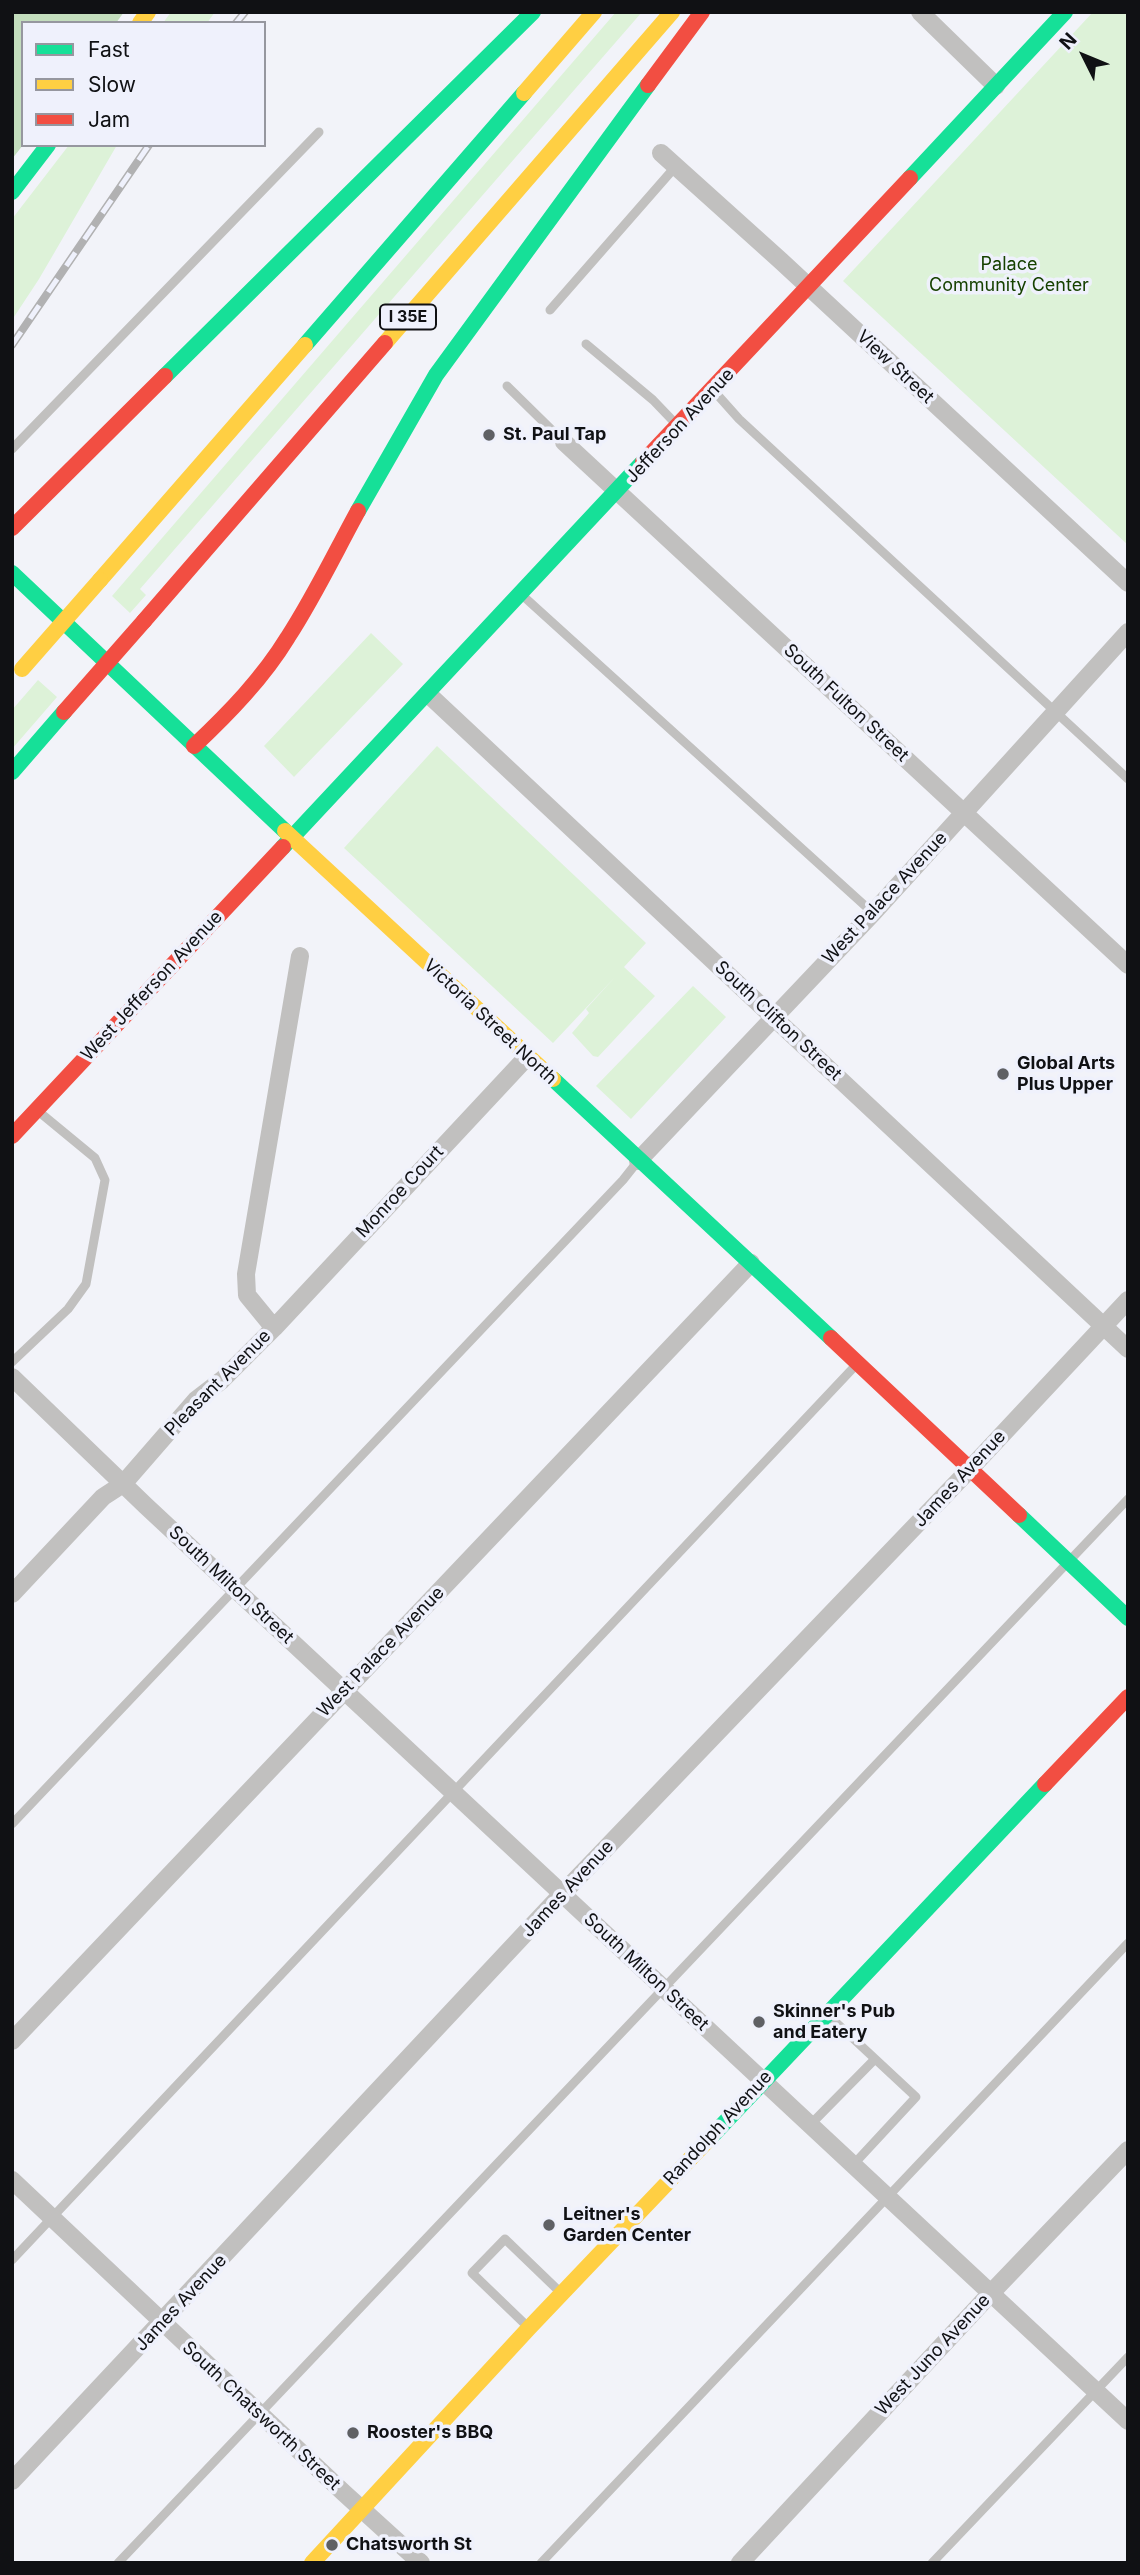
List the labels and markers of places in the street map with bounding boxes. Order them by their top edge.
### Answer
place label: St. Paul Tap [503,424,606,446]
marker: St. Paul Tap [481,427,497,443]
place label: Global Arts Plus Upper [1017,1053,1115,1096]
marker: Global Arts Plus Upper [995,1066,1011,1082]
place label: Skinner's Pub and Eatery [773,2001,895,2044]
marker: Skinner's Pub and Eatery [751,2014,767,2030]
place label: Leitner's Garden Center [563,2204,691,2246]
marker: Leitner's Garden Center [541,2217,557,2233]
place label: Rooster's BBQ [367,2422,493,2444]
marker: Rooster's BBQ [345,2425,361,2441]
place label: Chatsworth St [346,2534,472,2556]
marker: Chatsworth St [324,2537,340,2553]

